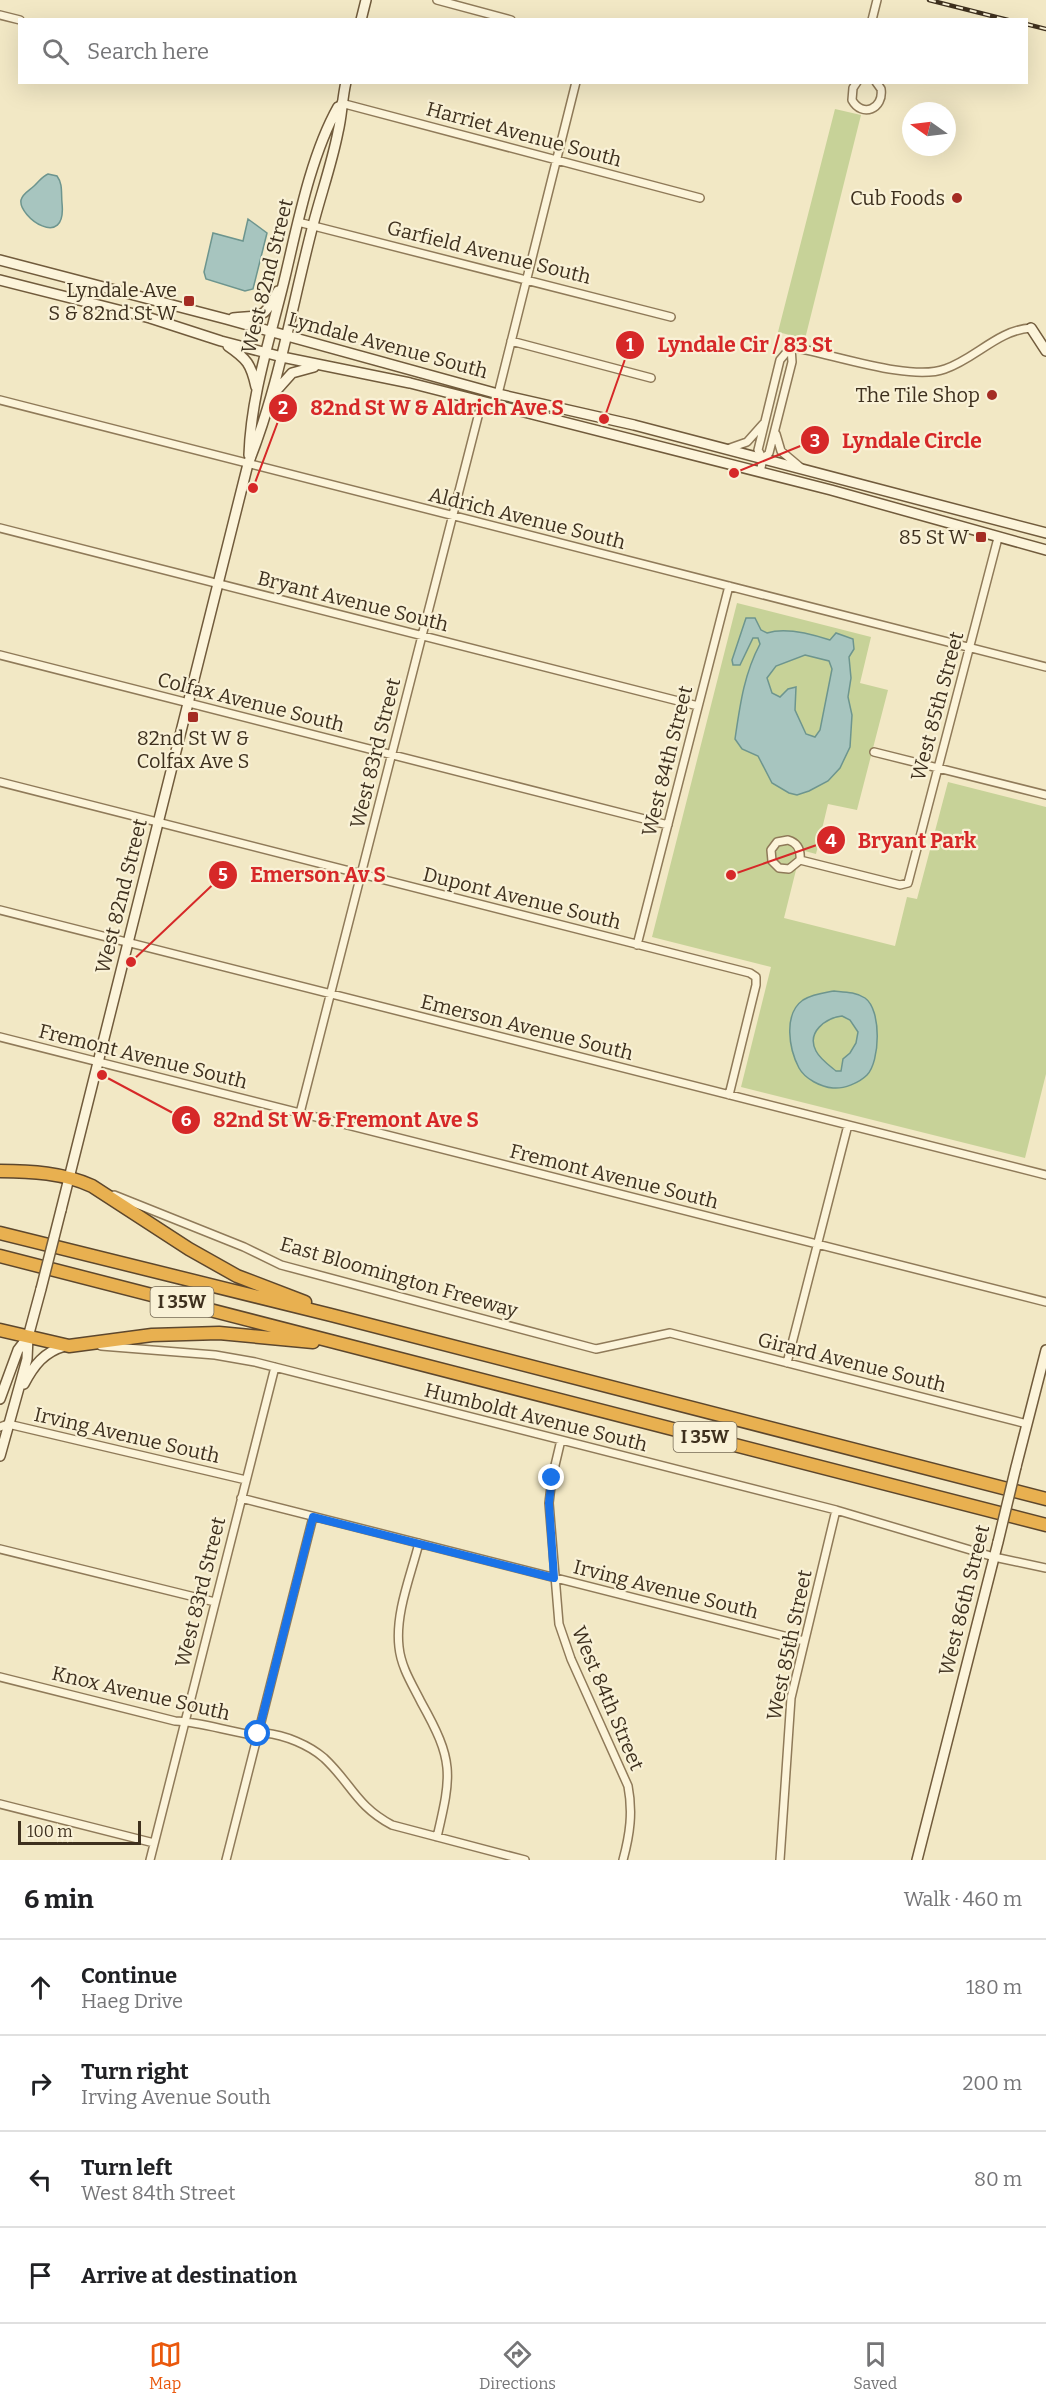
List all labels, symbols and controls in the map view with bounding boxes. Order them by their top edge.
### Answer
search box [18,18,1028,84]
icon: search [39,35,72,68]
text: Search here [87,38,209,65]
street label: Harriet Avenue South [424,96,625,172]
north arrow [902,102,956,156]
place label: Cub Foods [850,186,945,210]
marker: Cub Foods [950,191,964,205]
street label: West 82nd Street [236,196,298,356]
street label: Garfield Avenue South [385,215,594,289]
place label: Lyndale Ave S & 82nd St W [48,278,178,325]
marker: Lyndale Ave S & 82nd St W [182,294,196,308]
street label: Lyndale Avenue South [285,307,491,383]
callout: Lyndale Cir / 83 St [615,325,844,364]
text: Lyndale Cir / 83 St [657,332,833,358]
text: 1 [626,334,634,356]
place label: The Tile Shop [855,383,980,407]
callout: 82nd St W & Aldrich Ave S [268,388,575,427]
marker: The Tile Shop [985,388,999,402]
text: 82nd St W & Aldrich Ave S [310,395,564,421]
text: 2 [278,397,288,419]
callout: Lyndale Circle [800,421,994,460]
text: Lyndale Circle [842,428,982,454]
text: 3 [810,430,820,452]
street label: Aldrich Avenue South [426,482,628,554]
place label: 85 St W [899,525,970,549]
marker: 85 St W [974,530,988,544]
street label: Bryant Avenue South [255,566,452,636]
street label: West 85th Street [906,629,968,783]
street label: Colfax Avenue South [155,667,348,737]
street label: West 83rd Street [345,675,405,831]
street label: West 84th Street [637,683,697,839]
marker: 82nd St W & Colfax Ave S [186,710,200,724]
place label: 82nd St W & Colfax Ave S [137,726,249,773]
street label: West 82nd Street [90,816,152,976]
callout: Bryant Park [816,821,988,860]
text: Bryant Park [858,828,977,854]
text: 4 [826,830,837,852]
callout: Emerson Av S [208,855,398,894]
text: Emerson Av S [250,862,386,888]
street label: Dupont Avenue South [420,862,624,934]
text: 5 [218,864,228,886]
street label: Emerson Avenue South [418,989,636,1065]
street label: Fremont Avenue South [36,1018,250,1094]
callout: 82nd St W & Fremont Ave S [171,1100,491,1139]
text: 82nd St W & Fremont Ave S [213,1107,479,1133]
text: 6 [181,1109,192,1131]
street label: Fremont Avenue South [507,1138,721,1214]
street label: East Bloomington Freeway [277,1232,521,1323]
road number: I 35W [150,1287,213,1317]
street label: Girard Avenue South [755,1327,949,1397]
street label: Humboldt Avenue South [422,1378,650,1456]
street label: Irving Avenue South [32,1402,223,1468]
road number: I 35W [674,1422,736,1452]
route end [538,1464,564,1490]
street label: West 83rd Street [170,1514,230,1670]
street label: West 86th Street [934,1522,994,1678]
street label: Irving Avenue South [571,1554,761,1624]
street label: West 85th Street [761,1567,817,1723]
street label: West 84th Street [567,1622,649,1774]
street label: Knox Avenue South [50,1661,233,1725]
route start [244,1720,270,1746]
scale bar [18,1818,141,1846]
text: 100 m [27,1822,72,1841]
text: 6 min [24,1884,94,1915]
text: Walk · 460 m [904,1887,1022,1911]
text: Continue [81,1962,177,1989]
icon: ahead [24,1971,57,2004]
text: 180 m [966,1975,1022,1999]
text: Haeg Drive [81,1989,183,2013]
text: Turn right [81,2058,189,2085]
icon: right [24,2067,57,2100]
text: 200 m [962,2071,1022,2095]
text: Irving Avenue South [81,2085,271,2109]
text: Turn left [81,2154,173,2181]
icon: left [24,2163,57,2196]
text: 80 m [974,2167,1022,2191]
text: West 84th Street [81,2181,235,2205]
icon: arrive [24,2259,57,2292]
text: Arrive at destination [81,2262,297,2289]
tab: Map [149,2338,182,2393]
tab: Directions [479,2338,556,2393]
tab: Saved [853,2338,897,2393]

